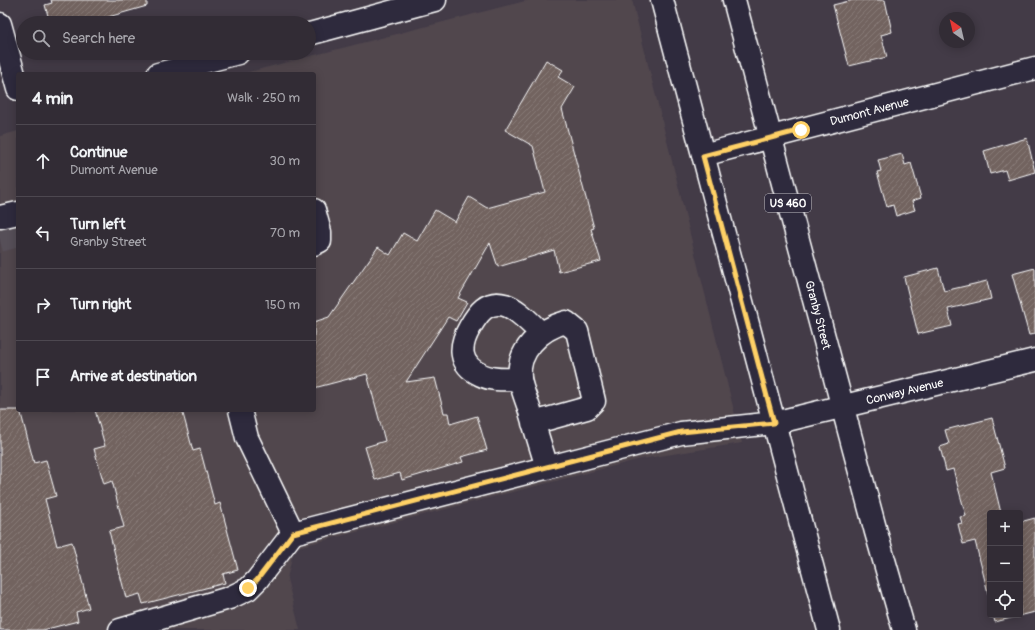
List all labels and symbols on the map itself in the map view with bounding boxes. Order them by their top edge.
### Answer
north arrow [939,12,975,48]
street label: Dumont Avenue [828,94,911,129]
route start [792,121,810,139]
road number: US 460 [765,194,811,212]
street label: Granby Street [801,279,834,351]
street label: Conway Avenue [865,375,945,409]
route end [239,579,257,597]

